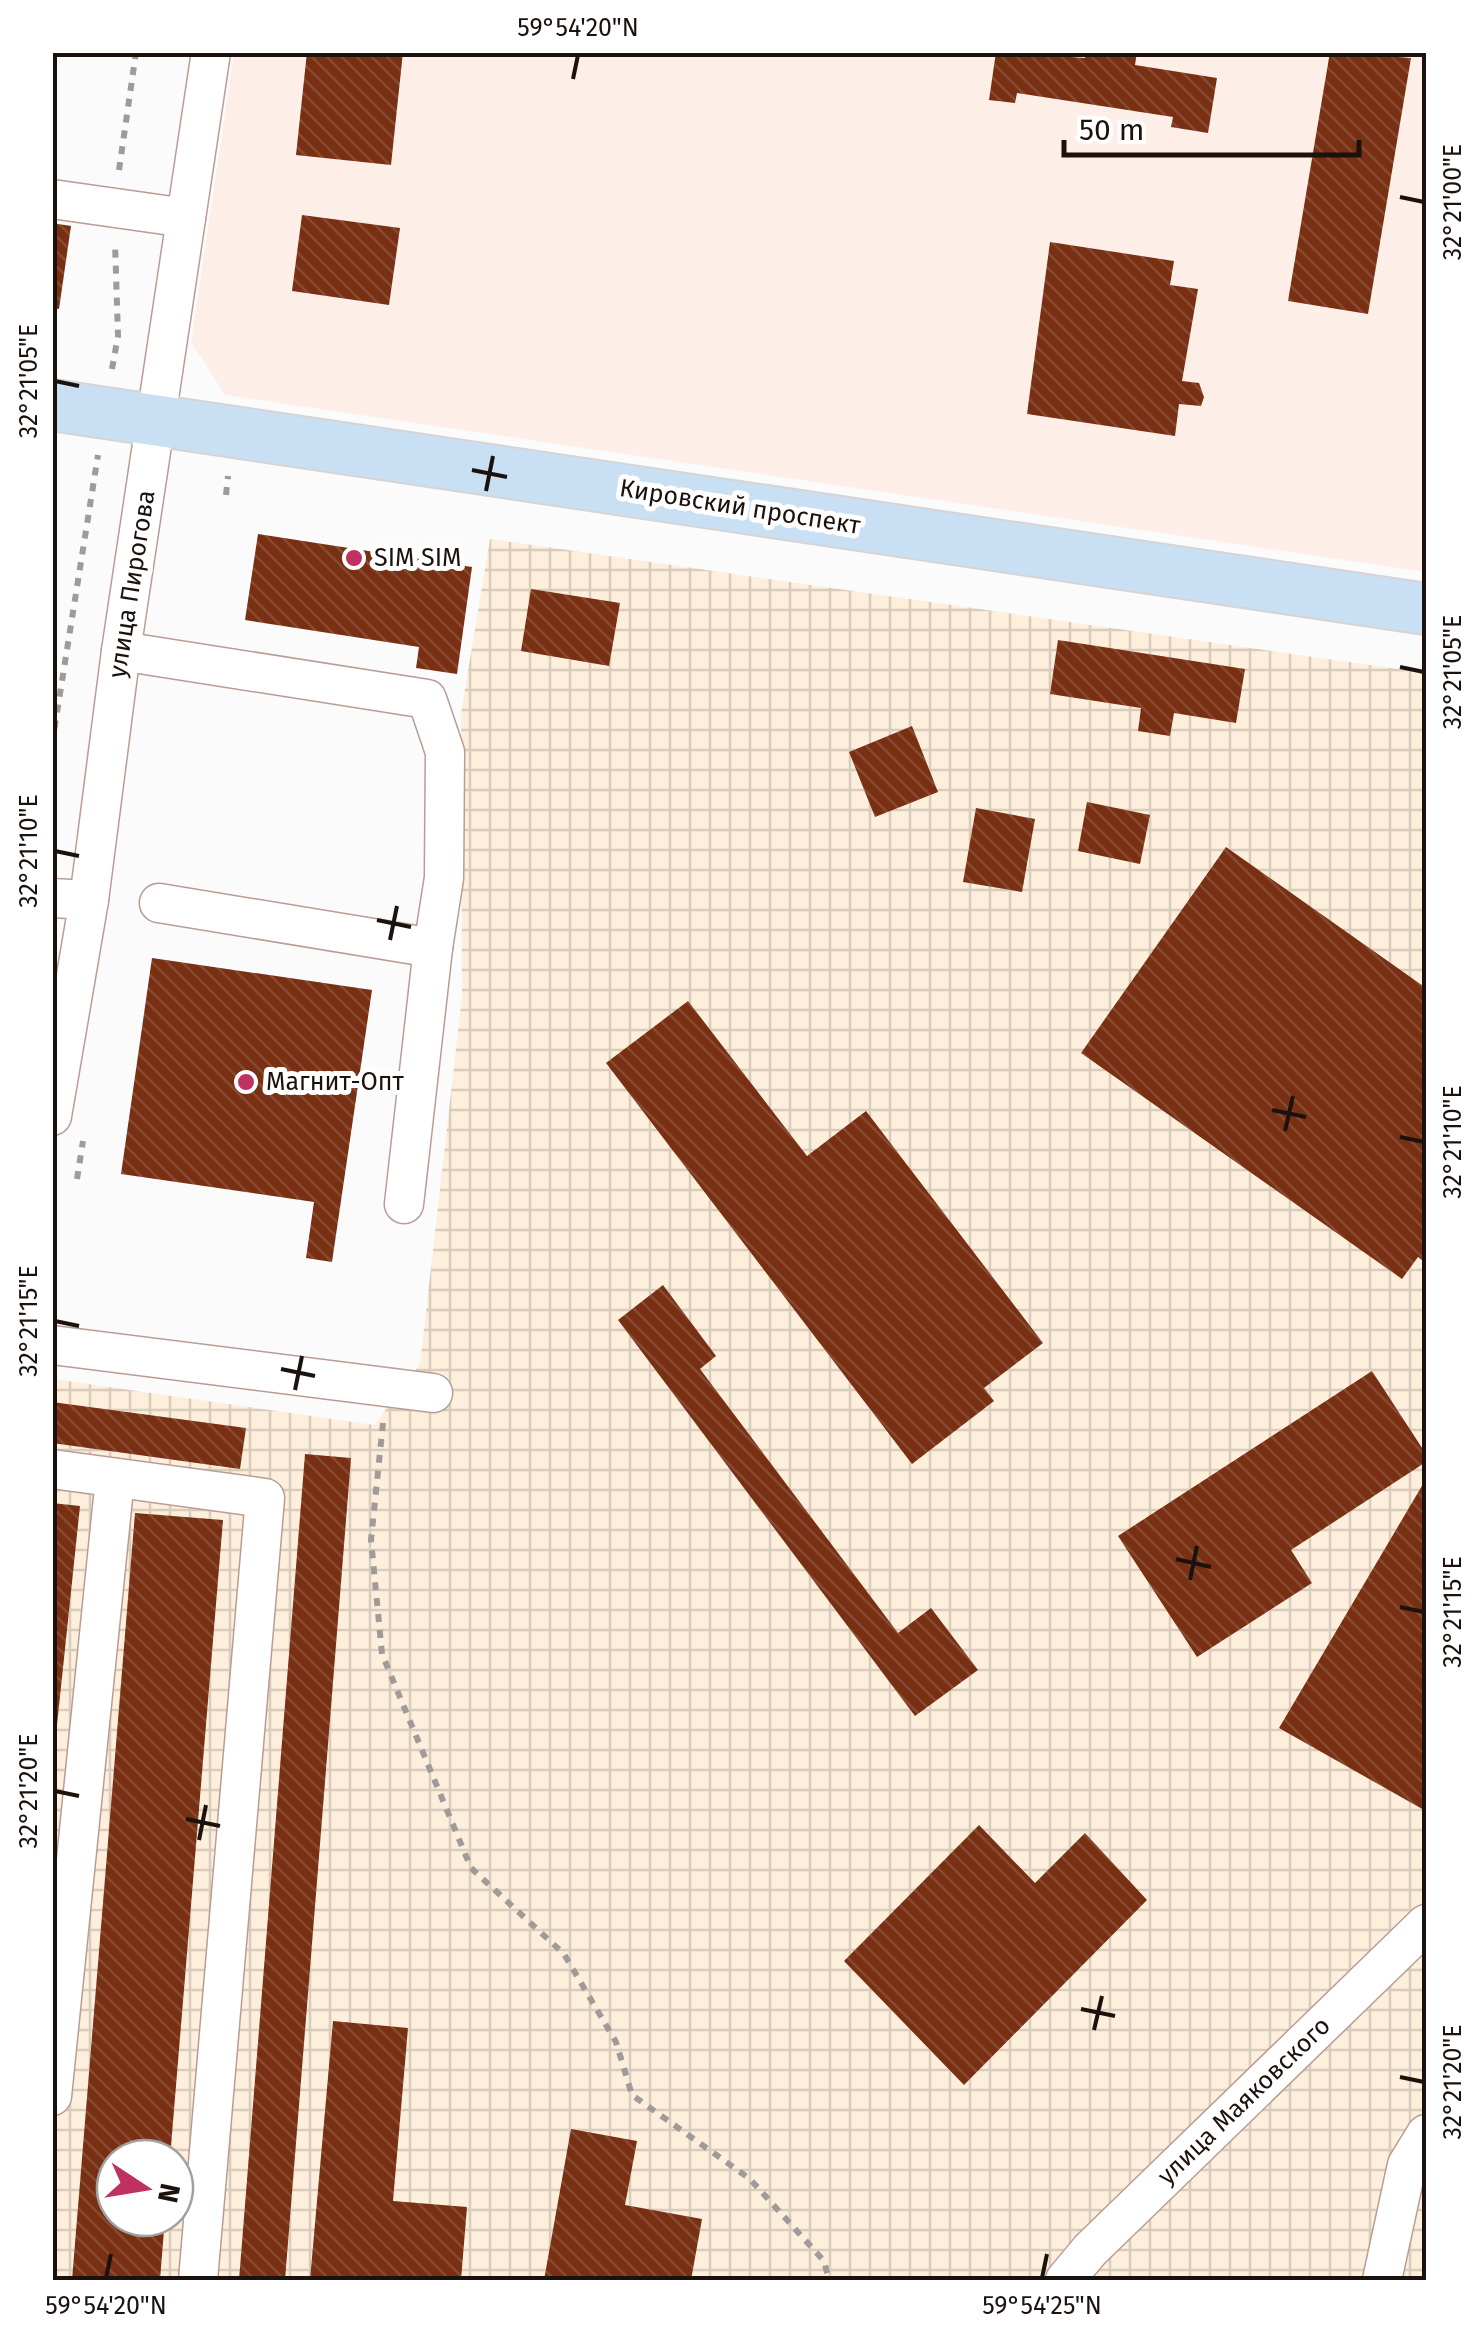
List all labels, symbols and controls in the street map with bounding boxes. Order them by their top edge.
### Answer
text: 59°54'20"N [517,13,639,43]
scale bar [1064,95,1359,157]
text: 50 m [1079,112,1144,148]
text: 32°21'00"E [1438,144,1468,260]
text: 32°21'05"E [14,324,44,438]
street label: Кировский проспект [617,473,863,541]
street label: улица Пирогова [102,488,162,680]
place label: SIM SIM [374,543,462,573]
marker: SIM SIM [343,547,365,569]
text: 32°21'05"E [1438,615,1468,729]
text: 32°21'10"E [14,794,44,908]
place label: Магнит-Опт [266,1067,405,1097]
marker: Магнит-Опт [235,1071,257,1093]
text: 32°21'10"E [1438,1085,1468,1199]
text: 32°21'15"E [14,1265,44,1377]
text: 32°21'15"E [1438,1556,1468,1668]
text: 32°21'20"E [14,1733,44,1849]
street label: улица Маяковского [1151,2011,1337,2191]
text: 32°21'20"E [1438,2024,1468,2140]
north arrow [95,2138,195,2238]
text: N [151,2181,187,2206]
text: 59°54'20"N [45,2291,167,2321]
text: 59°54'25"N [982,2291,1102,2321]

